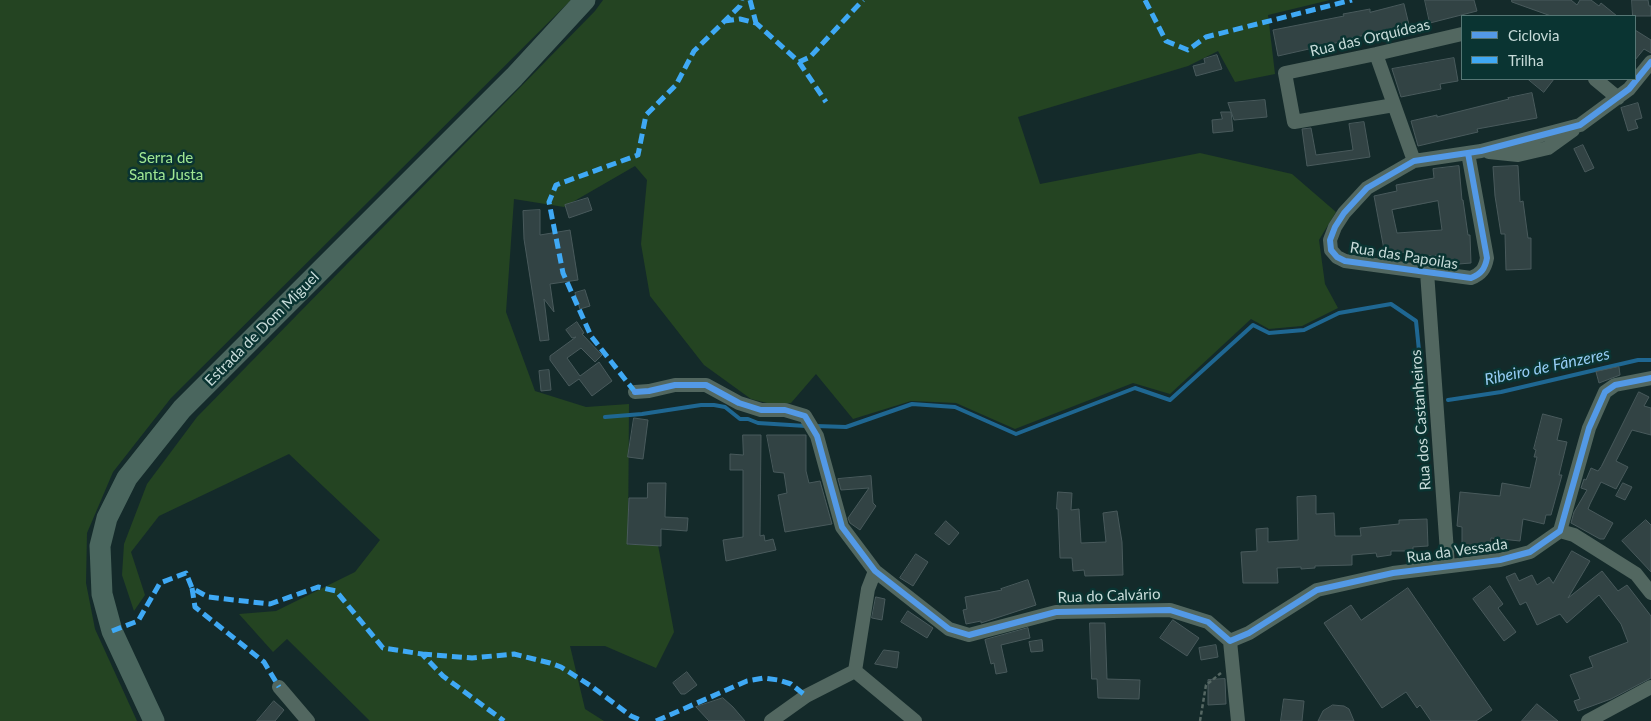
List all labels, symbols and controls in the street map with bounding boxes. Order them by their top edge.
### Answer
street label: Rua das Orquídeas [1308,15,1432,61]
legend [1461,15,1636,80]
text: Ciclovia [1508,26,1559,44]
text: Trilha [1508,51,1544,69]
park label: Serra de Santa Justa [129,149,203,184]
street label: Rua das Papoilas [1349,239,1459,273]
street label: Estrada de Dom Miguel [201,268,323,390]
water label: Ribeiro de Fânzeres [1483,344,1611,390]
street label: Rua dos Castanheiros [1407,349,1435,491]
street label: Rua da Vessada [1405,535,1509,567]
street label: Rua do Calvário [1057,585,1161,607]

